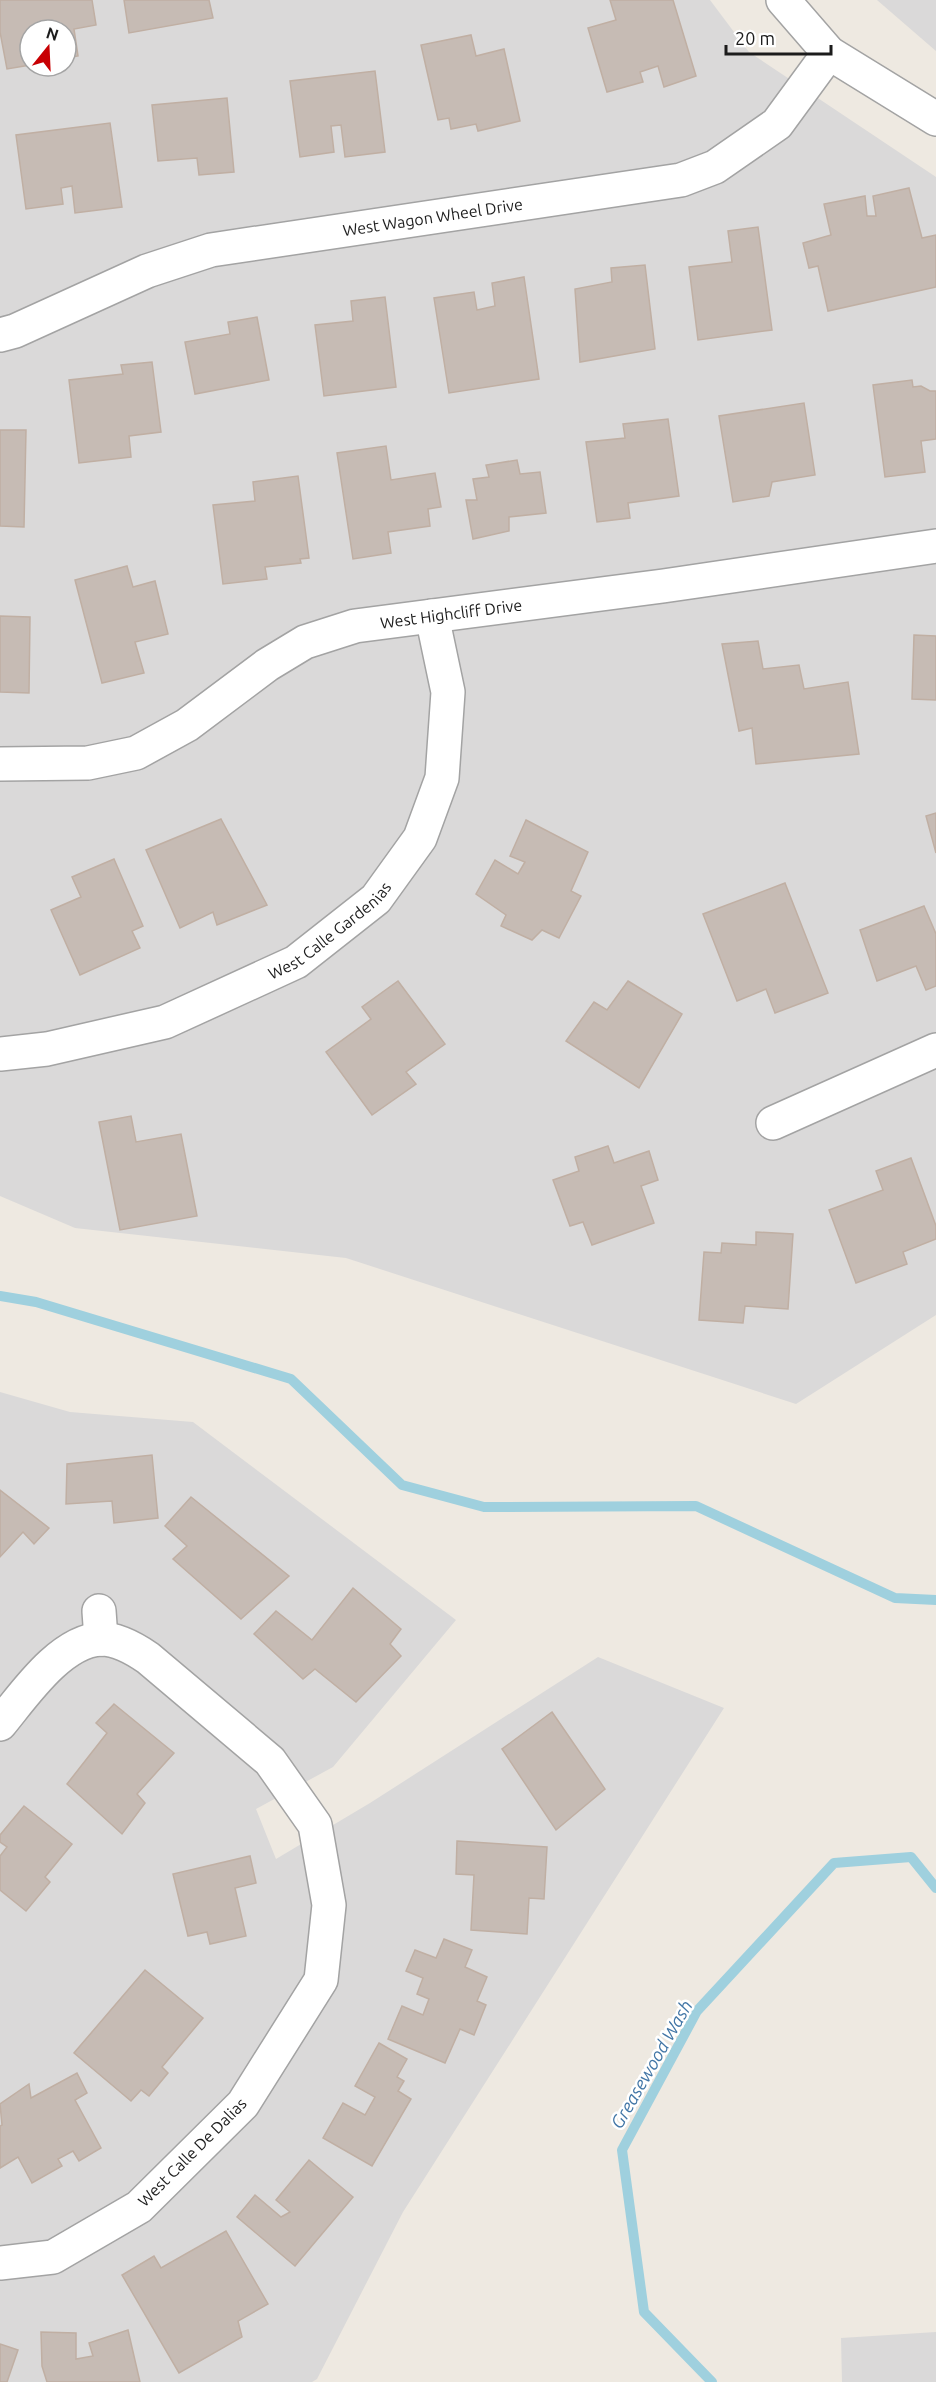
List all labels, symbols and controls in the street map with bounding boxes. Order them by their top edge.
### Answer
north arrow [18,18,78,78]
scale bar [726,18,831,56]
text: N [44,23,61,44]
text: 20 m [735,28,775,48]
street label: West Wagon Wheel Drive [341,195,524,239]
street label: West Highcliff Drive [379,595,523,632]
street label: West Calle Gardenias [265,878,394,983]
water label: Greasewood Wash [606,1996,696,2132]
street label: West Calle De Dalias [134,2094,250,2210]

